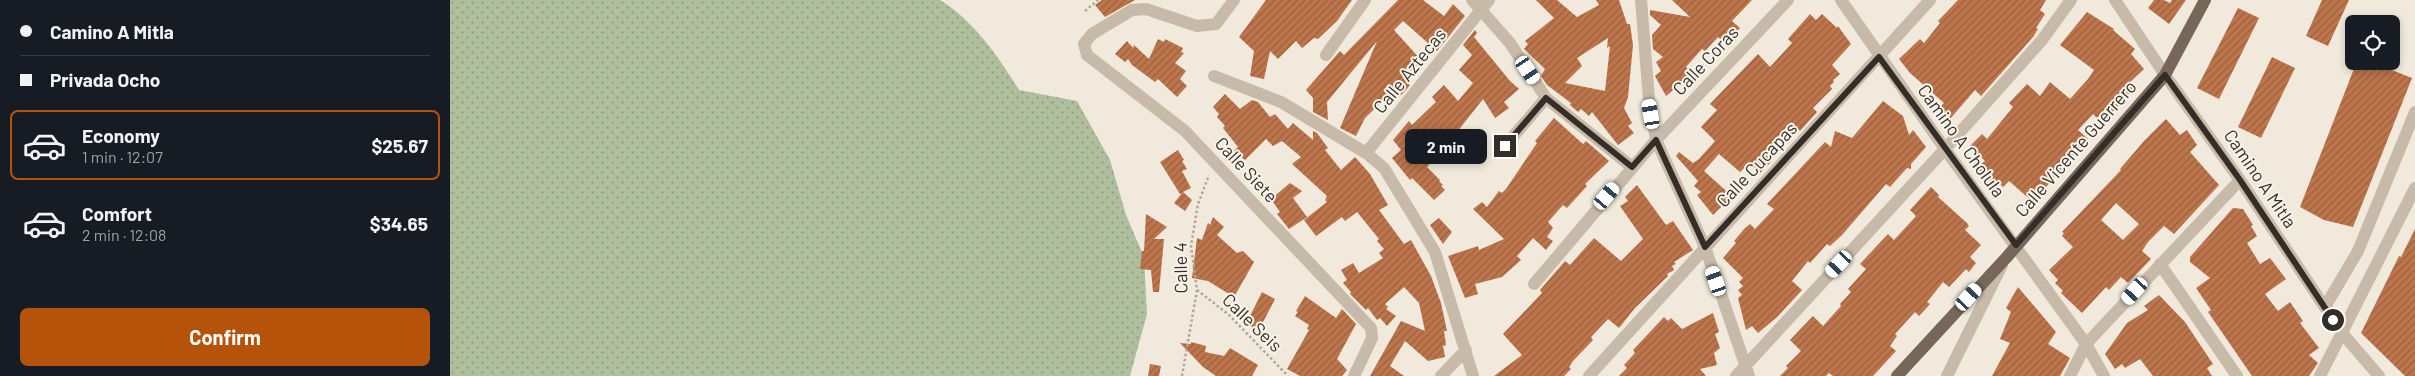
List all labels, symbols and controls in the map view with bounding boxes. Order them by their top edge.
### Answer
map controls [2345,15,2400,70]
button: locate [2345,15,2400,70]
text: Camino A Mitla [50,20,174,43]
street label: Calle Coras [1668,21,1743,99]
street label: Calle Aztecas [1368,23,1450,118]
car [1513,53,1542,87]
text: Privada Ocho [50,68,160,91]
street label: Calle Vicente Guerrero [2010,76,2141,221]
street label: Camino A Cholula [1913,80,2010,201]
car [1641,98,1660,130]
street label: Calle Cucapas [1711,117,1801,211]
icon: car [22,123,67,168]
text: Economy [82,124,160,147]
street label: Camino A Mitla [2220,125,2302,232]
callout: 2 min [1405,128,1488,164]
street label: Calle Siete [1211,132,1283,207]
text: $25.67 [371,134,428,157]
route end [1494,135,1516,157]
text: 2 min [1427,137,1465,156]
text: 1 min · 12:07 [82,147,163,166]
car [1591,180,1622,212]
icon: car [22,201,67,246]
text: Comfort [82,202,152,225]
text: $34.65 [370,212,428,235]
text: 2 min · 12:08 [82,225,166,244]
street label: Calle 4 [1169,242,1191,294]
car [1823,248,1854,280]
car [1704,264,1727,298]
car [2119,275,2150,307]
car [1953,281,1984,313]
street label: Calle Seis [1218,288,1287,356]
button: Confirm [20,308,430,366]
route start [2322,309,2344,331]

